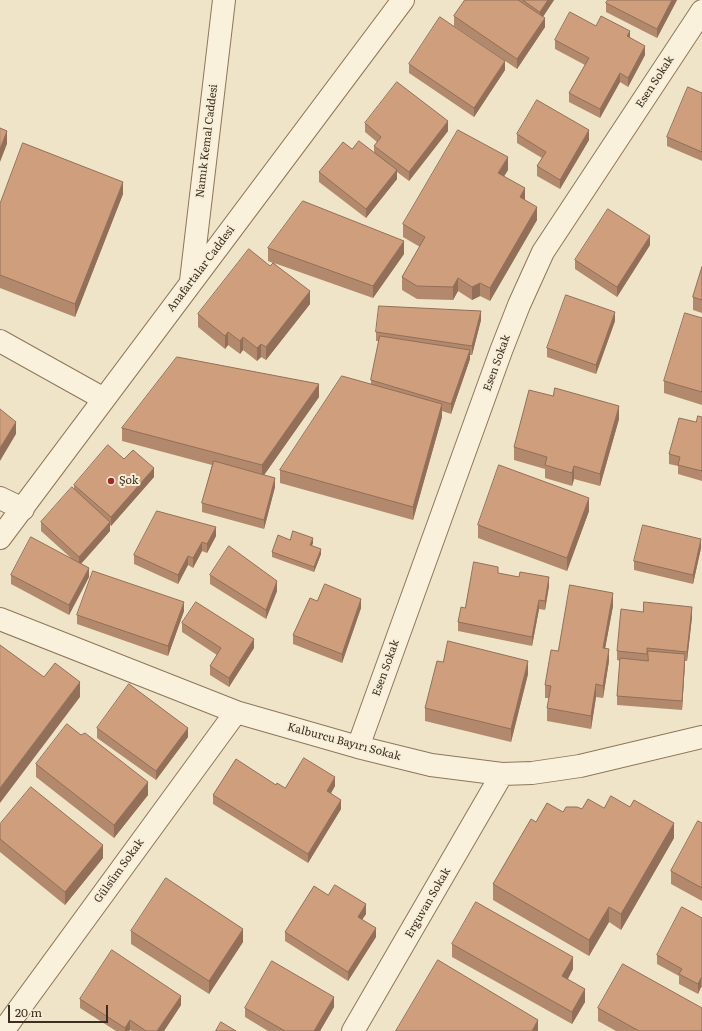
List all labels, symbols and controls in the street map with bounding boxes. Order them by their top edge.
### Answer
street label: Esen Sokak [633,54,677,110]
street label: Namık Kemal Caddesi [193,83,221,199]
street label: Anafartalar Caddesi [164,223,238,315]
street label: Esen Sokak [481,333,513,393]
place label: Şok [119,474,139,488]
marker: Şok [106,476,116,486]
street label: Esen Sokak [370,638,402,698]
street label: Kalburcu Bayırı Sokak [286,720,402,764]
street label: Gülsüm Sokak [91,836,147,906]
street label: Erguvan Sokak [403,866,453,940]
scale bar [10,997,110,1023]
text: 20 m [15,1003,42,1021]

